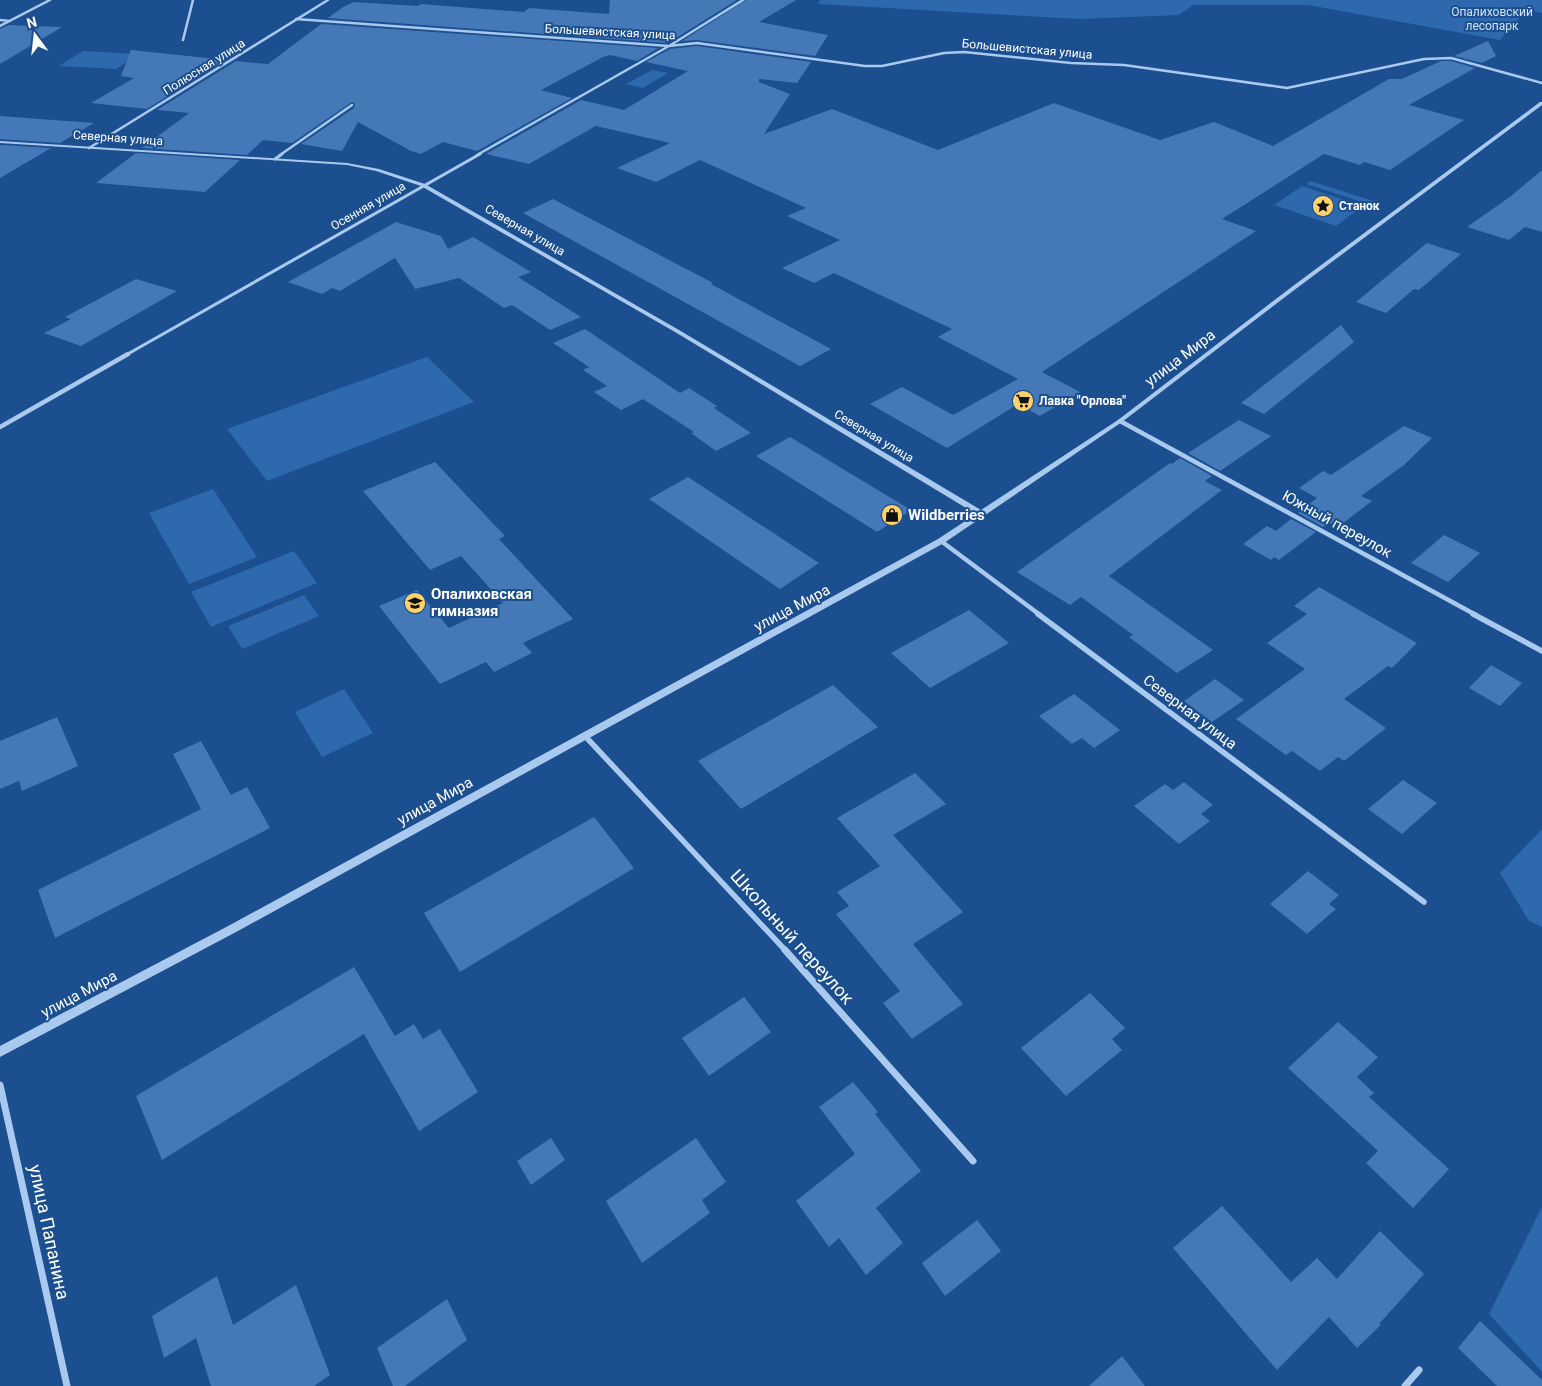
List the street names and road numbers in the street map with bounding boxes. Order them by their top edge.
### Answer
street label: Большевистская улица [544,22,676,42]
street label: Полюсная улица [160,36,248,98]
street label: Большевистская улица [961,36,1093,62]
street label: Северная улица [73,128,163,148]
street label: Осенняя улица [328,179,408,233]
street label: Северная улица [482,201,568,259]
street label: улица Мира [1141,326,1219,390]
street label: Северная улица [832,407,916,465]
street label: Южный переулок [1279,486,1395,562]
street label: улица Мира [751,581,833,635]
street label: Северная улица [1140,671,1240,753]
street label: улица Мира [394,773,476,829]
street label: Школьный переулок [726,865,859,1009]
street label: улица Мира [38,967,120,1021]
street label: улица Папанина [25,1162,74,1301]

